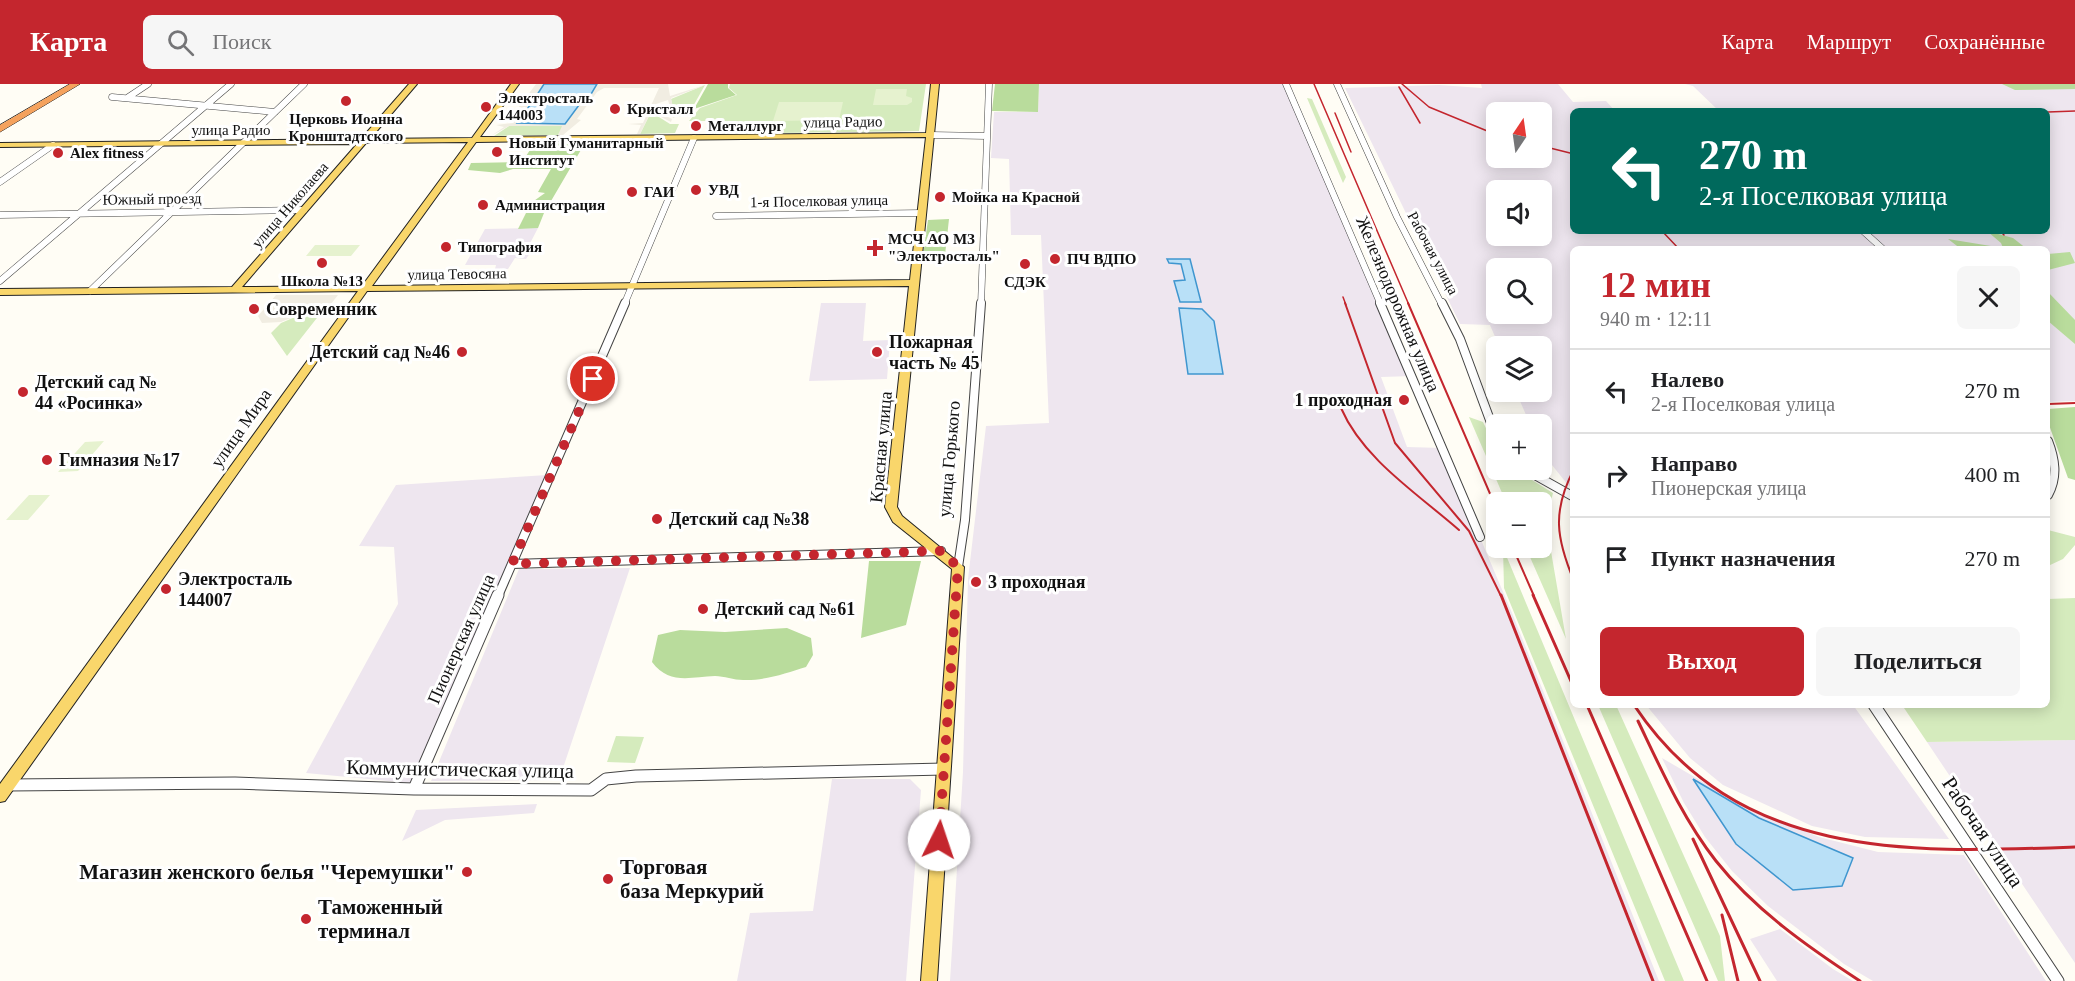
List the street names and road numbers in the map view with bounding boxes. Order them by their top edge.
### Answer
street label: улица Радио [803,113,883,131]
street label: улица Радио [192,122,270,138]
street label: улица Николаева [249,159,332,251]
street label: Южный проезд [102,190,202,208]
street label: 1-я Поселковая улица [750,192,889,210]
street label: Рабочая улица [1404,209,1462,298]
street label: Железнодорожная улица [1352,213,1444,395]
street label: улица Тевосяна [407,265,507,283]
street label: улица Мира [207,385,275,471]
street label: Красная улица [866,390,896,504]
street label: улица Горького [934,400,964,518]
street label: Пионерская улица [423,571,499,707]
street label: Коммунистическая улица [346,755,575,783]
street label: Рабочая улица [1937,772,2029,892]

